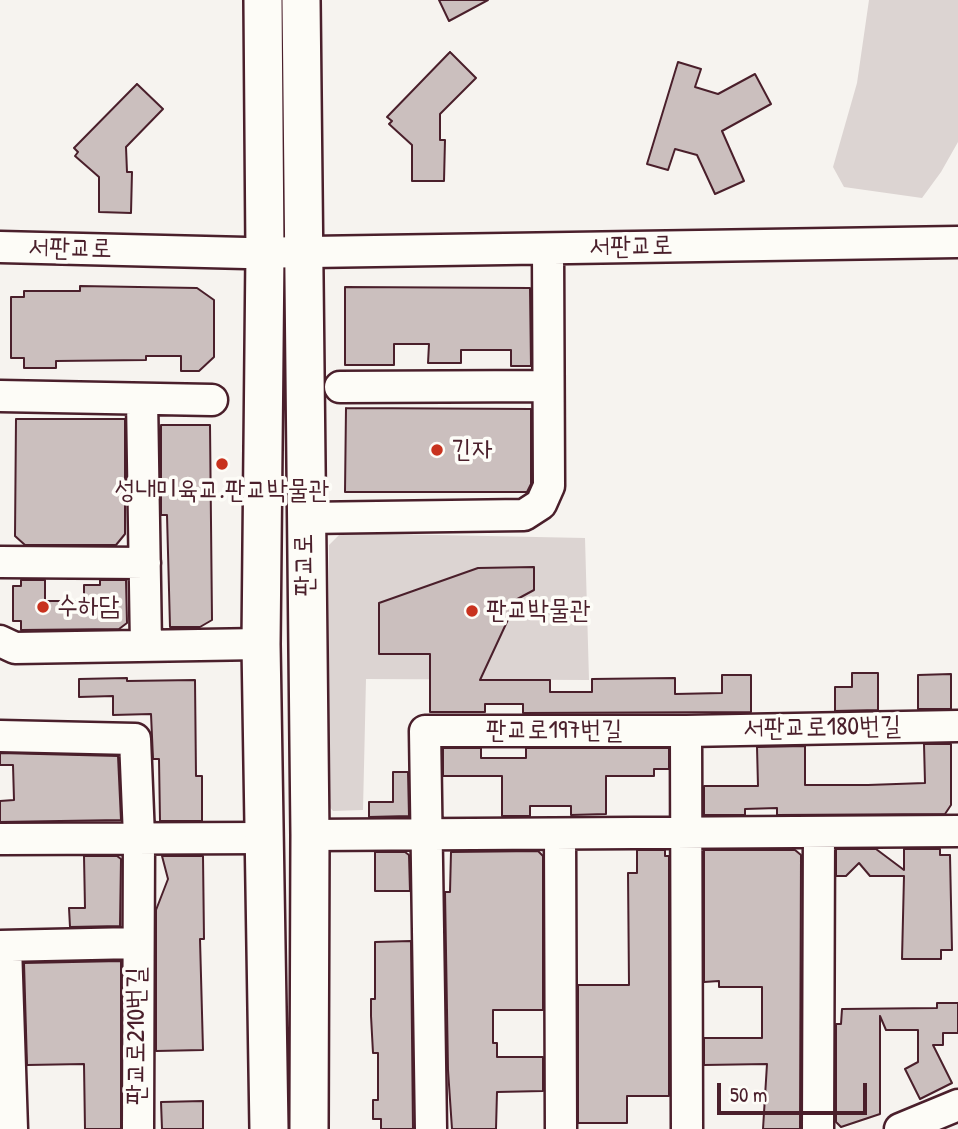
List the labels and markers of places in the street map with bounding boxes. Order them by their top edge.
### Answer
place label: 긴자 [451,434,493,466]
marker: 긴자 [429,442,445,458]
marker: 성내미육교.판교박물관 [214,456,230,472]
place label: 성내미육교.판교박물관 [115,475,329,507]
place label: 수하담 [57,591,120,623]
place label: 판교박물관 [486,595,591,627]
marker: 수하담 [35,599,51,615]
marker: 판교박물관 [464,603,480,619]

